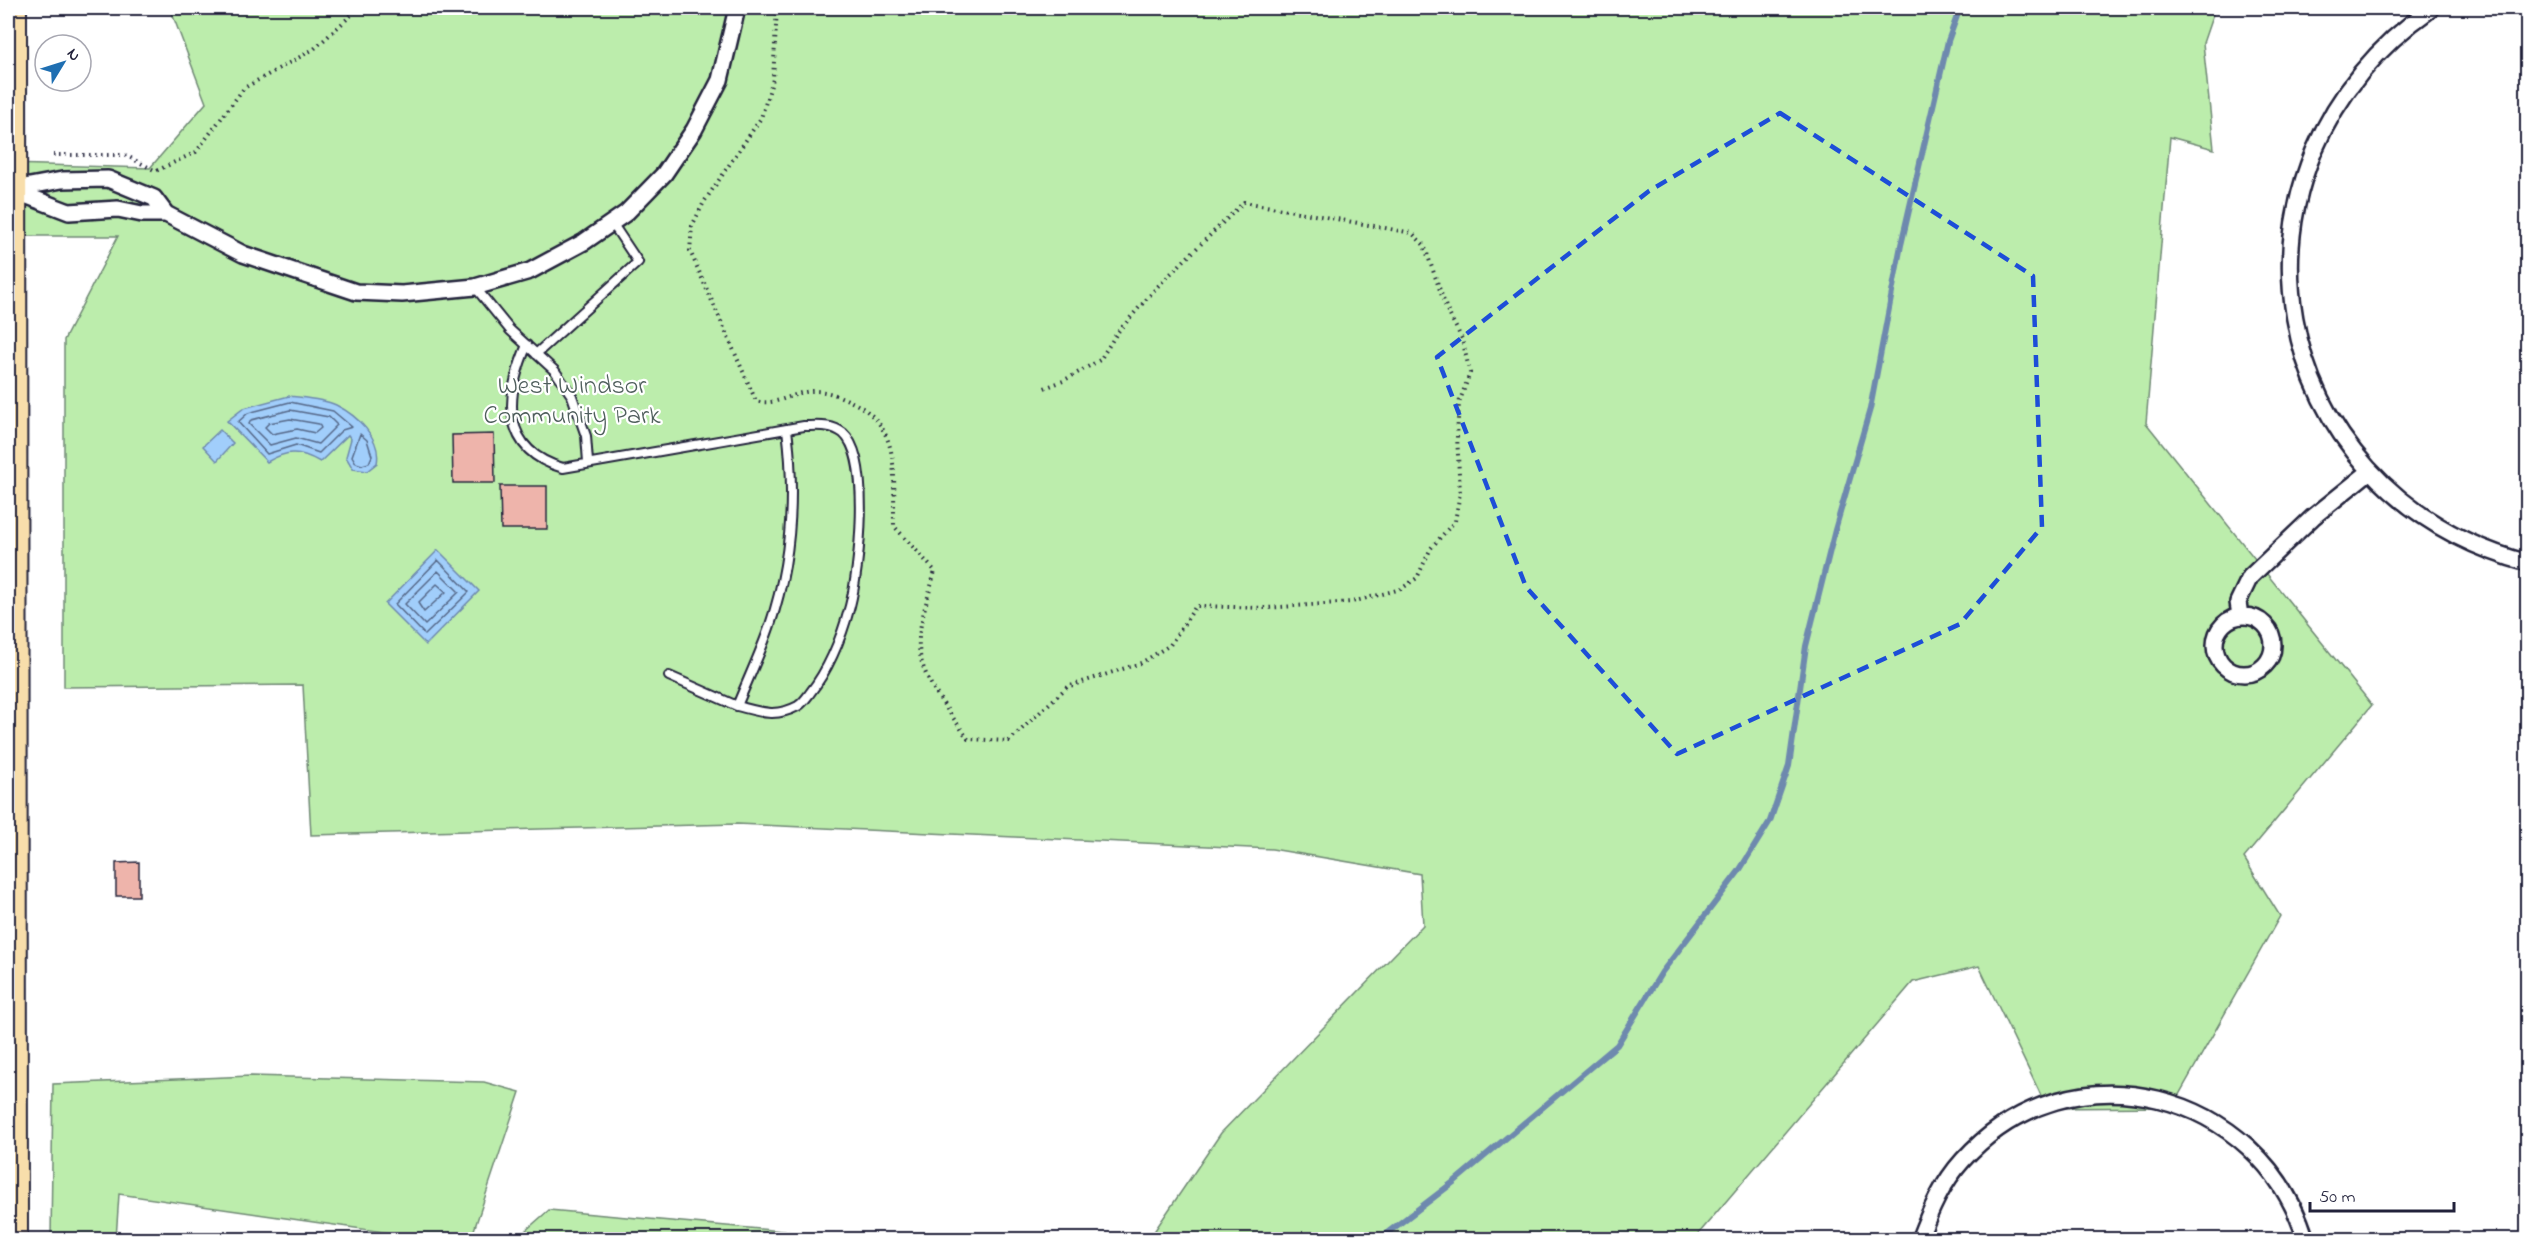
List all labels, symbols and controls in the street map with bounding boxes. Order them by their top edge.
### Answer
north arrow [33,33,93,93]
text: N [60,43,86,67]
park label: West Windsor Community Park [483,368,661,436]
scale bar [2310,1175,2454,1213]
text: 50 m [2319,1185,2356,1211]

